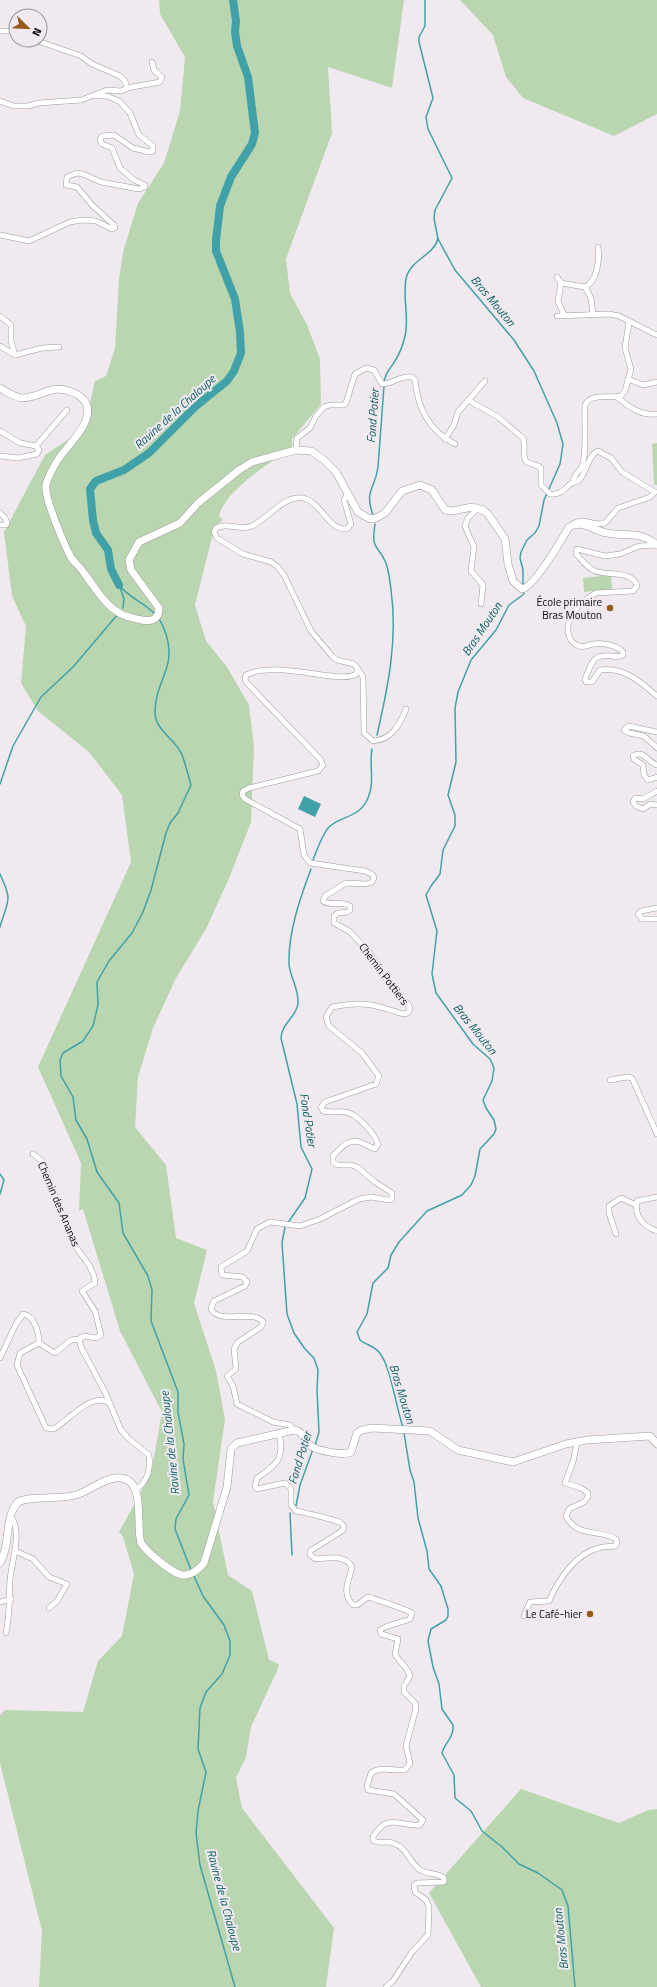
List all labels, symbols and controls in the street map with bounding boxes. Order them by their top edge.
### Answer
north arrow [8,8,48,48]
text: N [28,25,46,39]
water label: Bras Mouton [466,271,521,331]
water label: Ravine de la Chaloupe [130,369,221,454]
water label: Fond Potier [361,386,384,444]
place label: École primaire Bras Mouton [537,594,602,623]
water label: Bras Mouton [457,597,507,659]
marker: École primaire Bras Mouton [605,603,615,613]
street label: Chemin Pottiers [355,940,413,1008]
water label: Bras Mouton [449,999,503,1059]
water label: Fond Potier [295,1092,322,1150]
street label: Chemin des Ananas [34,1159,84,1249]
water label: Bras Mouton [384,1362,421,1427]
water label: Ravine de la Chaloupe [154,1389,184,1496]
water label: Fond Potier [283,1427,317,1487]
place label: Le Café-hier [526,1606,582,1622]
marker: Le Café-hier [585,1609,595,1619]
water label: Ravine de la Chaloupe [202,1847,248,1954]
water label: Bras Mouton [548,1907,573,1971]

